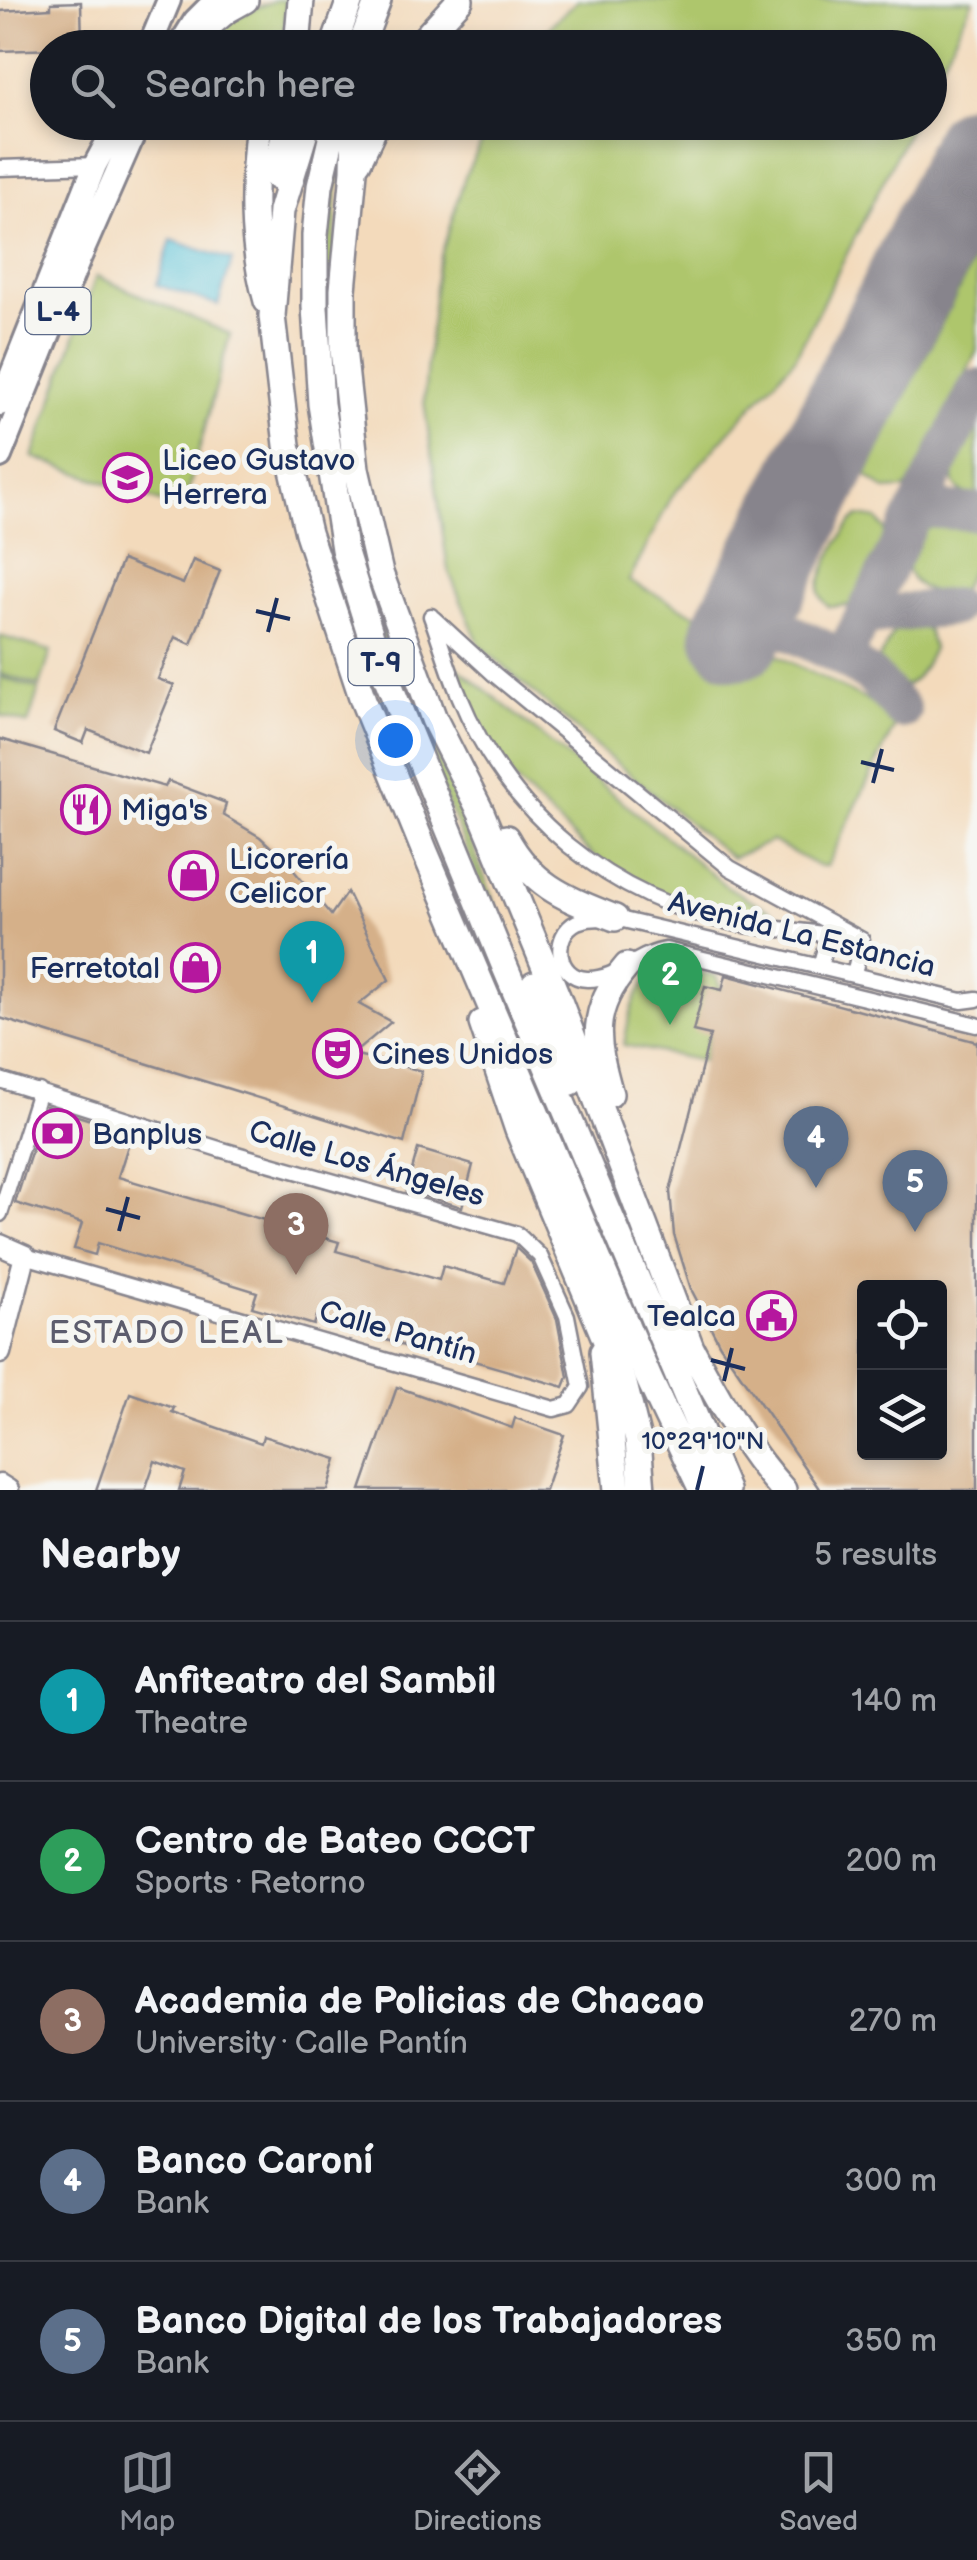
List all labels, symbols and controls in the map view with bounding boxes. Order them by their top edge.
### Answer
search box [30,30,947,140]
icon: search [65,58,120,113]
text: Search here [145,63,356,108]
road number: L-4 [26,288,90,334]
place label: Liceo Gustavo Herrera [162,443,356,513]
school or university icon: Liceo Gustavo Herrera [101,451,153,503]
road number: T-9 [348,639,414,685]
your location [370,715,421,766]
restaurant icon: Miga's [60,784,112,836]
place label: Miga's [121,793,208,829]
place label: Licorería Celicor [229,842,349,912]
shop icon: Licorería Celicor [168,850,220,902]
street label: Avenida La Estancia [665,884,939,986]
pin: 1 [280,920,344,1003]
shop icon: Ferretotal [169,942,221,994]
pin: 2 [638,942,702,1025]
place label: Ferretotal [29,951,160,987]
theatre icon: Cines Unidos [311,1028,363,1080]
place label: Cines Unidos [372,1037,553,1073]
pin: 4 [784,1106,848,1188]
bank icon: Banplus [31,1108,83,1160]
street label: Calle Los Ángeles [245,1112,489,1215]
place label: Banplus [92,1117,202,1153]
pin: 5 [882,1150,948,1232]
pin: 3 [264,1192,328,1275]
map controls [857,1280,947,1460]
button: locate [857,1280,947,1370]
public building icon: Tealca [745,1290,797,1342]
street label: Calle Pantín [315,1293,481,1373]
place label: Tealca [647,1299,736,1335]
district label: ESTADO LEAL [49,1314,285,1353]
button: layers [857,1370,947,1460]
text: 10°29'10"N [641,1426,765,1457]
text: Nearby [40,1530,180,1581]
text: 5 results [814,1536,937,1575]
text: Anfiteatro del Sambil [135,1659,496,1704]
text: 1 [66,1682,79,1721]
text: 140 m [851,1682,937,1721]
text: Theatre [135,1704,248,1743]
text: Centro de Bateo CCCT [135,1819,535,1864]
text: 2 [63,1842,82,1881]
text: 200 m [845,1842,937,1881]
text: Sports · Retorno [135,1864,366,1903]
text: Academia de Policias de Chacao [135,1979,705,2024]
text: 3 [63,2002,82,2041]
text: 270 m [848,2002,937,2041]
text: University · Calle Pantín [135,2024,468,2063]
text: Banco Caroní [135,2139,373,2184]
text: 4 [63,2162,82,2201]
text: 300 m [845,2162,937,2201]
text: Bank [135,2184,209,2223]
text: Banco Digital de los Trabajadores [135,2299,722,2344]
text: 5 [63,2322,82,2361]
text: 350 m [845,2322,937,2361]
text: Bank [135,2344,209,2383]
tab: Map [119,2445,175,2538]
tab: Directions [413,2445,542,2538]
tab: Saved [780,2445,858,2538]

